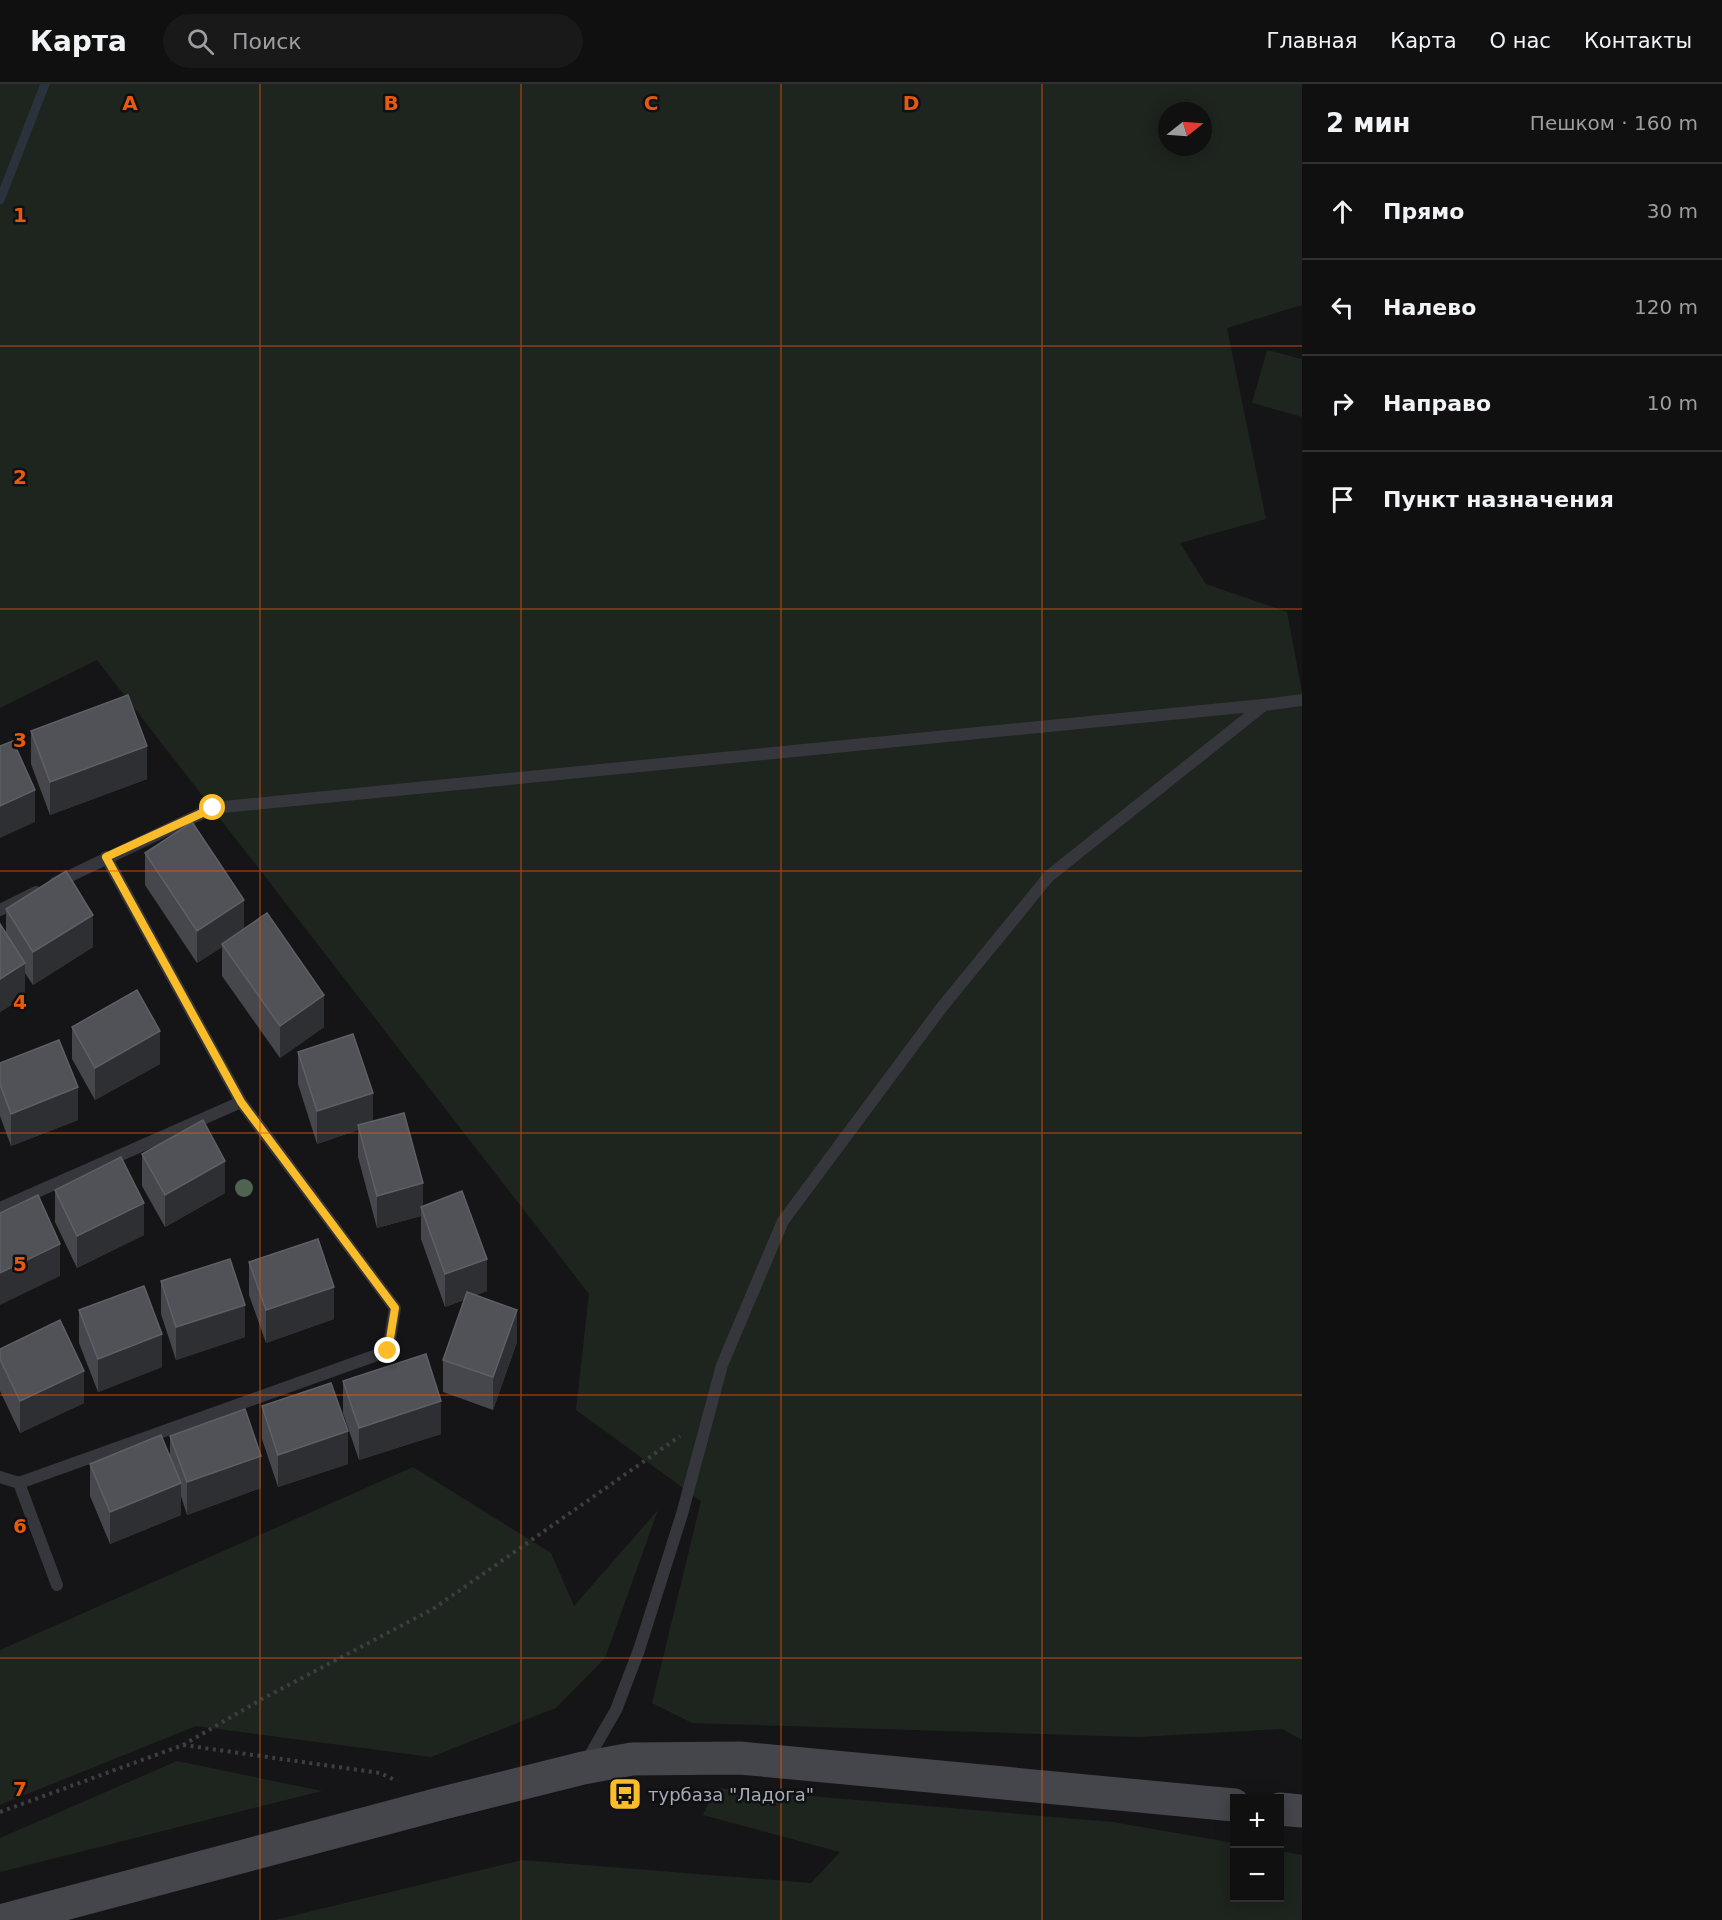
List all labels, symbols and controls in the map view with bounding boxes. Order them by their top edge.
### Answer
search box [163,14,583,68]
text: Карта [30,25,127,58]
icon: search [184,25,217,58]
text: Поиск [232,29,302,54]
text: Главная [1267,29,1357,53]
text: Карта [1390,29,1457,53]
text: О нас [1490,29,1551,53]
text: Контакты [1584,29,1692,53]
text: A [122,91,138,115]
text: B [383,91,399,115]
text: C [644,91,658,115]
text: D [903,91,919,115]
north arrow [1158,102,1212,156]
text: 2 мин [1326,108,1411,138]
text: Пешком · 160 m [1530,111,1698,135]
icon: ahead [1326,195,1359,228]
text: Прямо [1383,199,1464,224]
text: 30 m [1647,199,1698,223]
text: 1 [13,203,27,227]
icon: left [1326,291,1359,324]
text: Налево [1383,295,1476,320]
text: 120 m [1634,295,1698,319]
icon: right [1326,387,1359,420]
text: Направо [1383,391,1491,416]
text: 10 m [1647,391,1698,415]
text: 2 [13,465,27,489]
icon: arrive [1326,483,1359,516]
text: Пункт назначения [1383,487,1614,512]
text: 3 [13,728,27,752]
route start [199,794,225,820]
text: 4 [13,990,27,1014]
text: 5 [13,1252,27,1276]
route end [374,1337,400,1363]
text: 6 [13,1514,27,1538]
bus stop icon: турбаза "Ладога" [607,1776,643,1812]
text: 7 [13,1777,27,1801]
place label: турбаза "Ладога" [648,1784,814,1805]
map controls [1230,1794,1284,1902]
button: + [1230,1794,1284,1848]
button: − [1230,1848,1284,1902]

